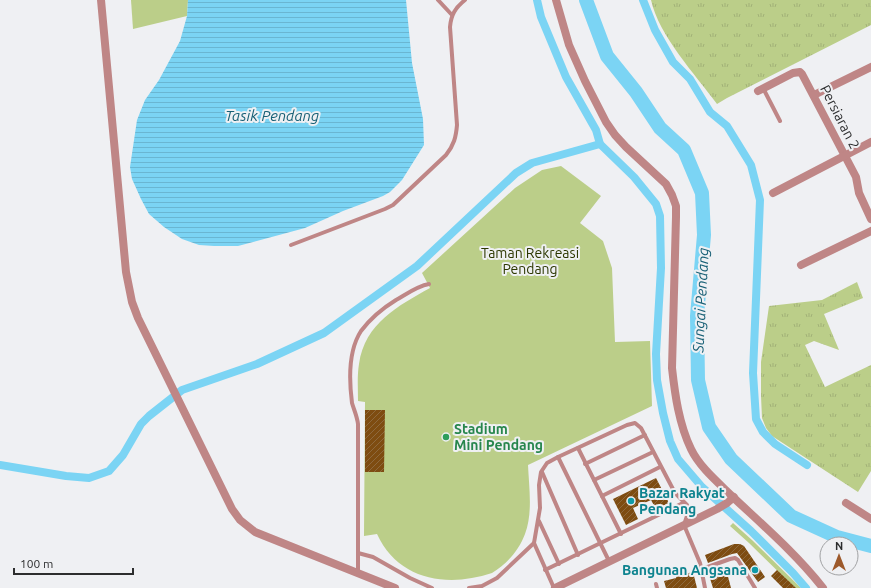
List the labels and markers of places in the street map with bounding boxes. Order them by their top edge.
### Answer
place label: Stadium Mini Pendang [454,421,543,453]
marker: Stadium Mini Pendang [441,432,451,442]
place label: Bazar Rakyat Pendang [639,485,725,517]
marker: Bazar Rakyat Pendang [626,496,636,506]
place label: Bangunan Angsana [622,562,747,578]
marker: Bangunan Angsana [750,565,760,575]

